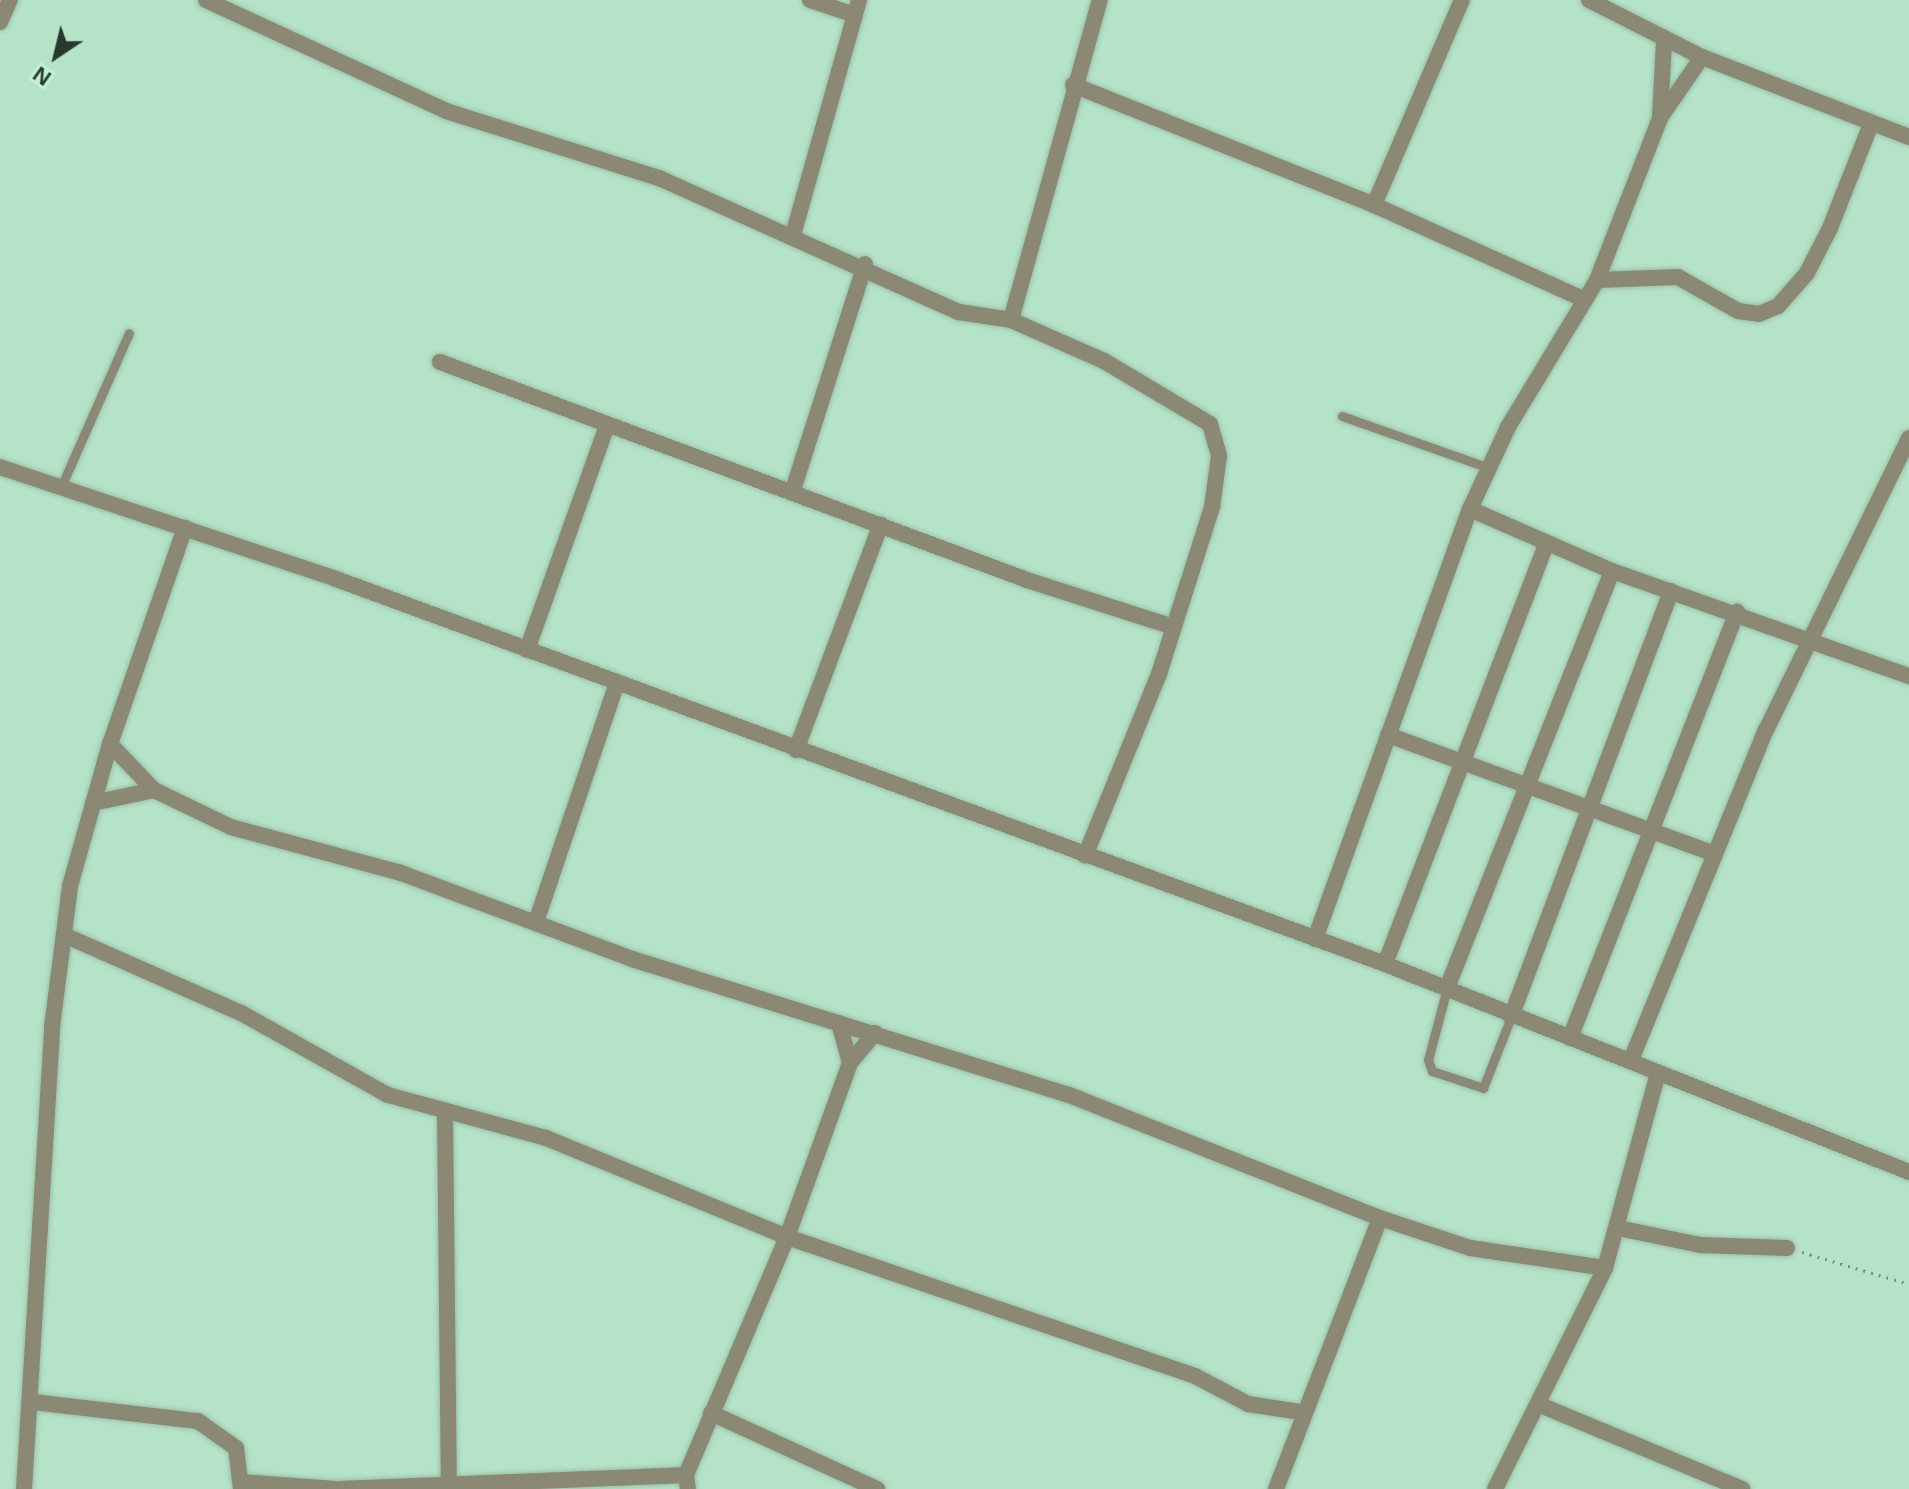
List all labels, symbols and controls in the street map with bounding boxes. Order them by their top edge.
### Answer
north arrow [16,16,96,96]
text: N [28,61,56,91]

